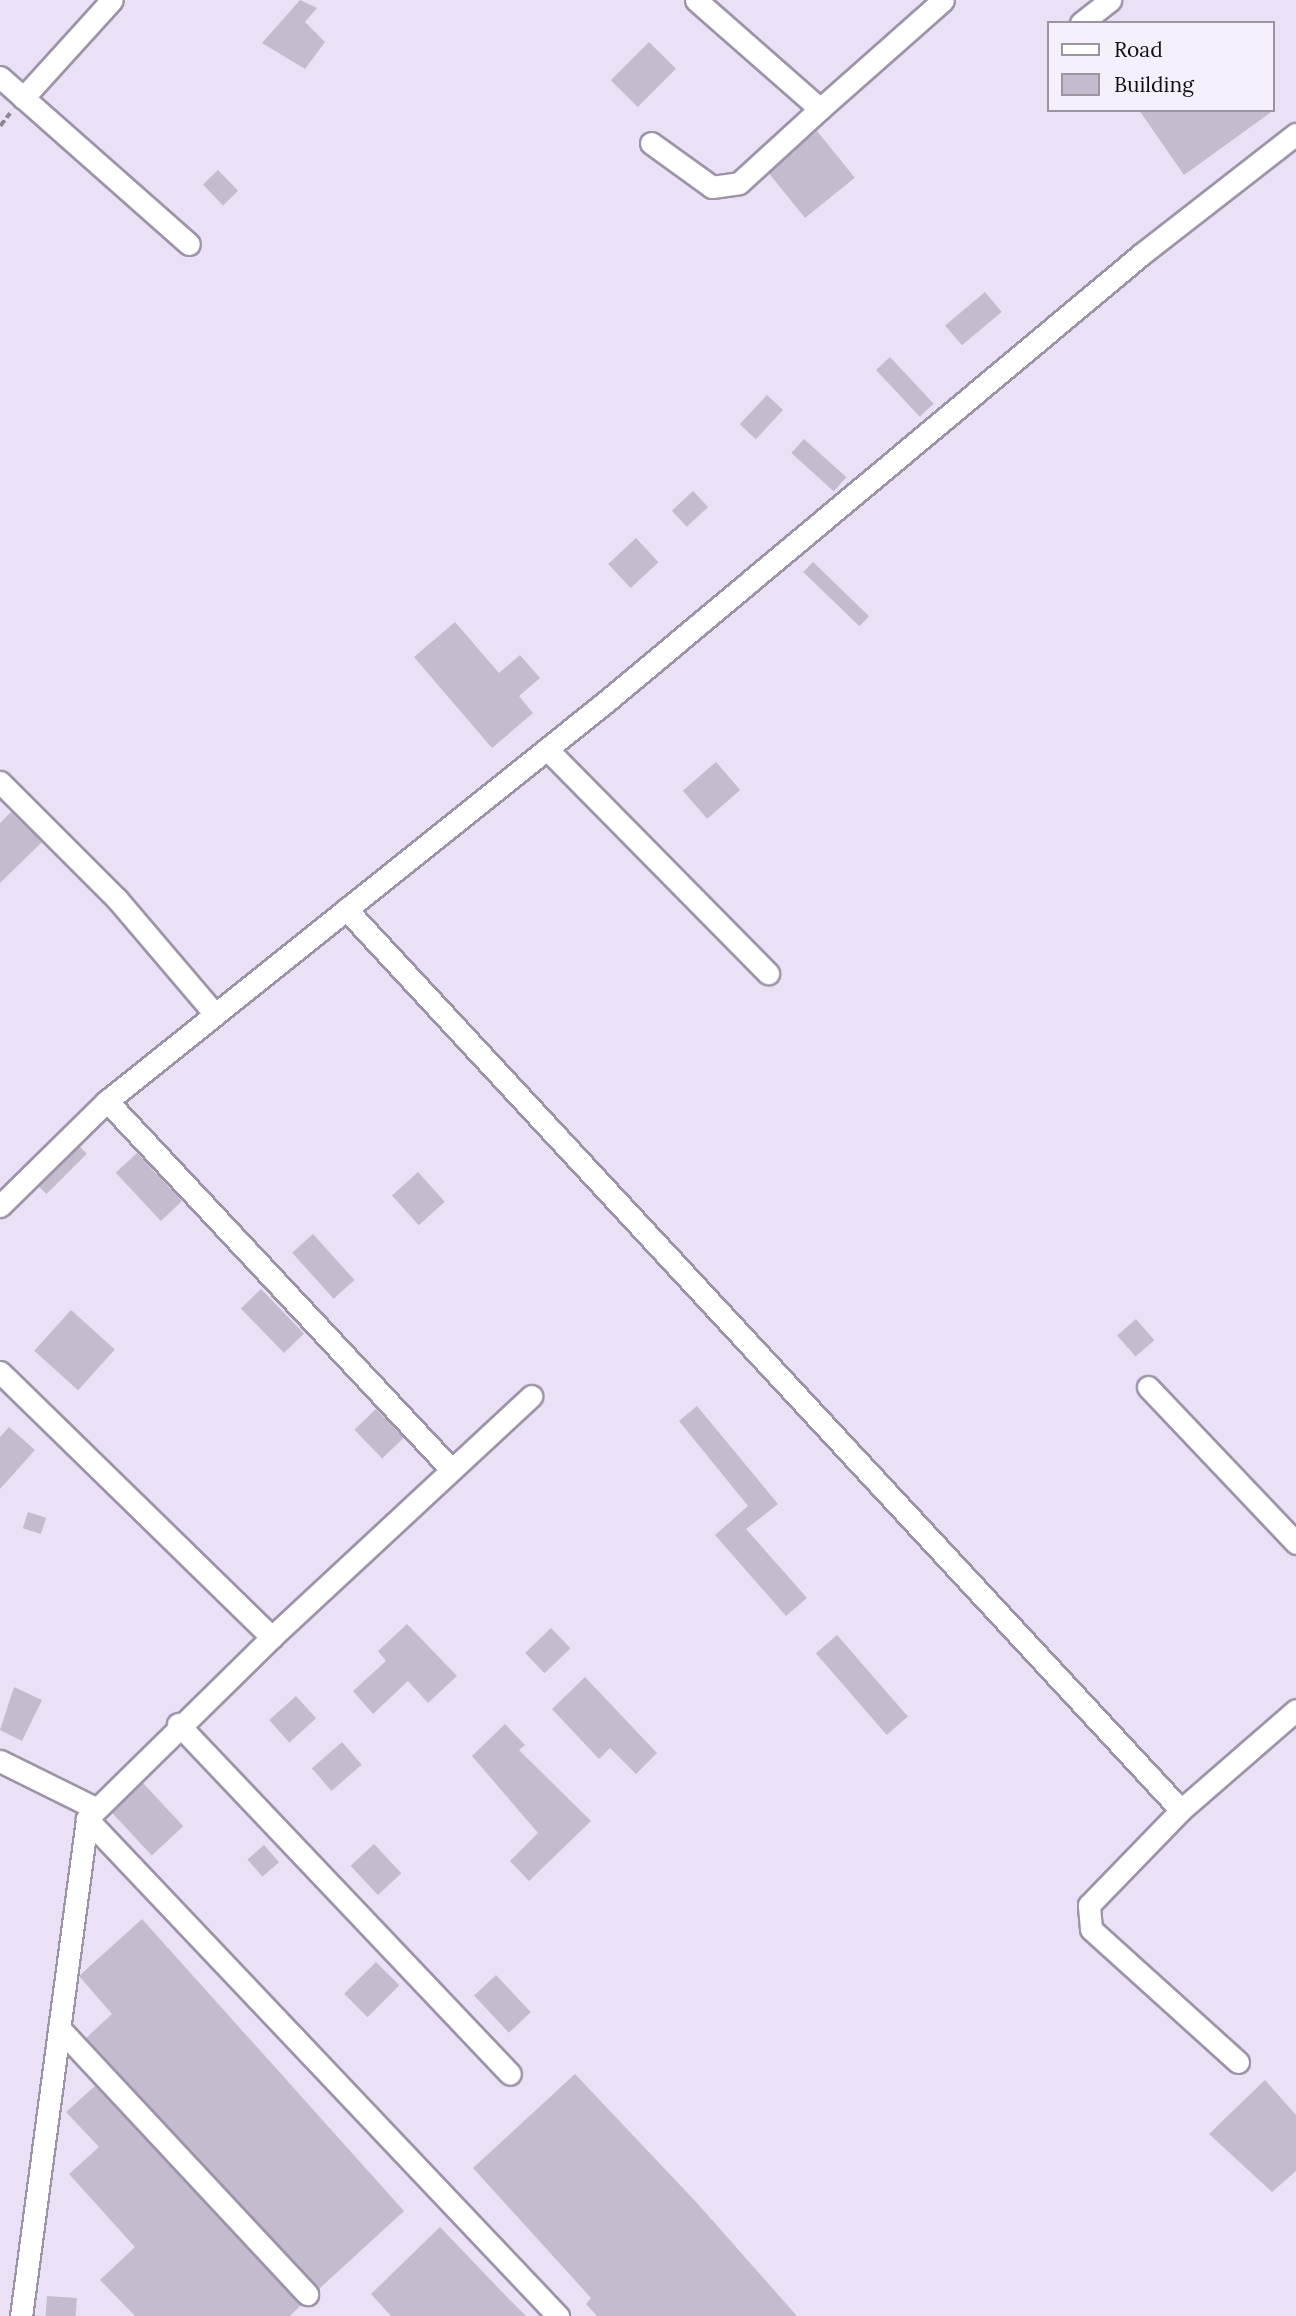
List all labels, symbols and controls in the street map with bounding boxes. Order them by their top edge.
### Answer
legend [1048,21,1275,112]
text: Road [1114,36,1163,63]
text: Building [1114,71,1194,98]

